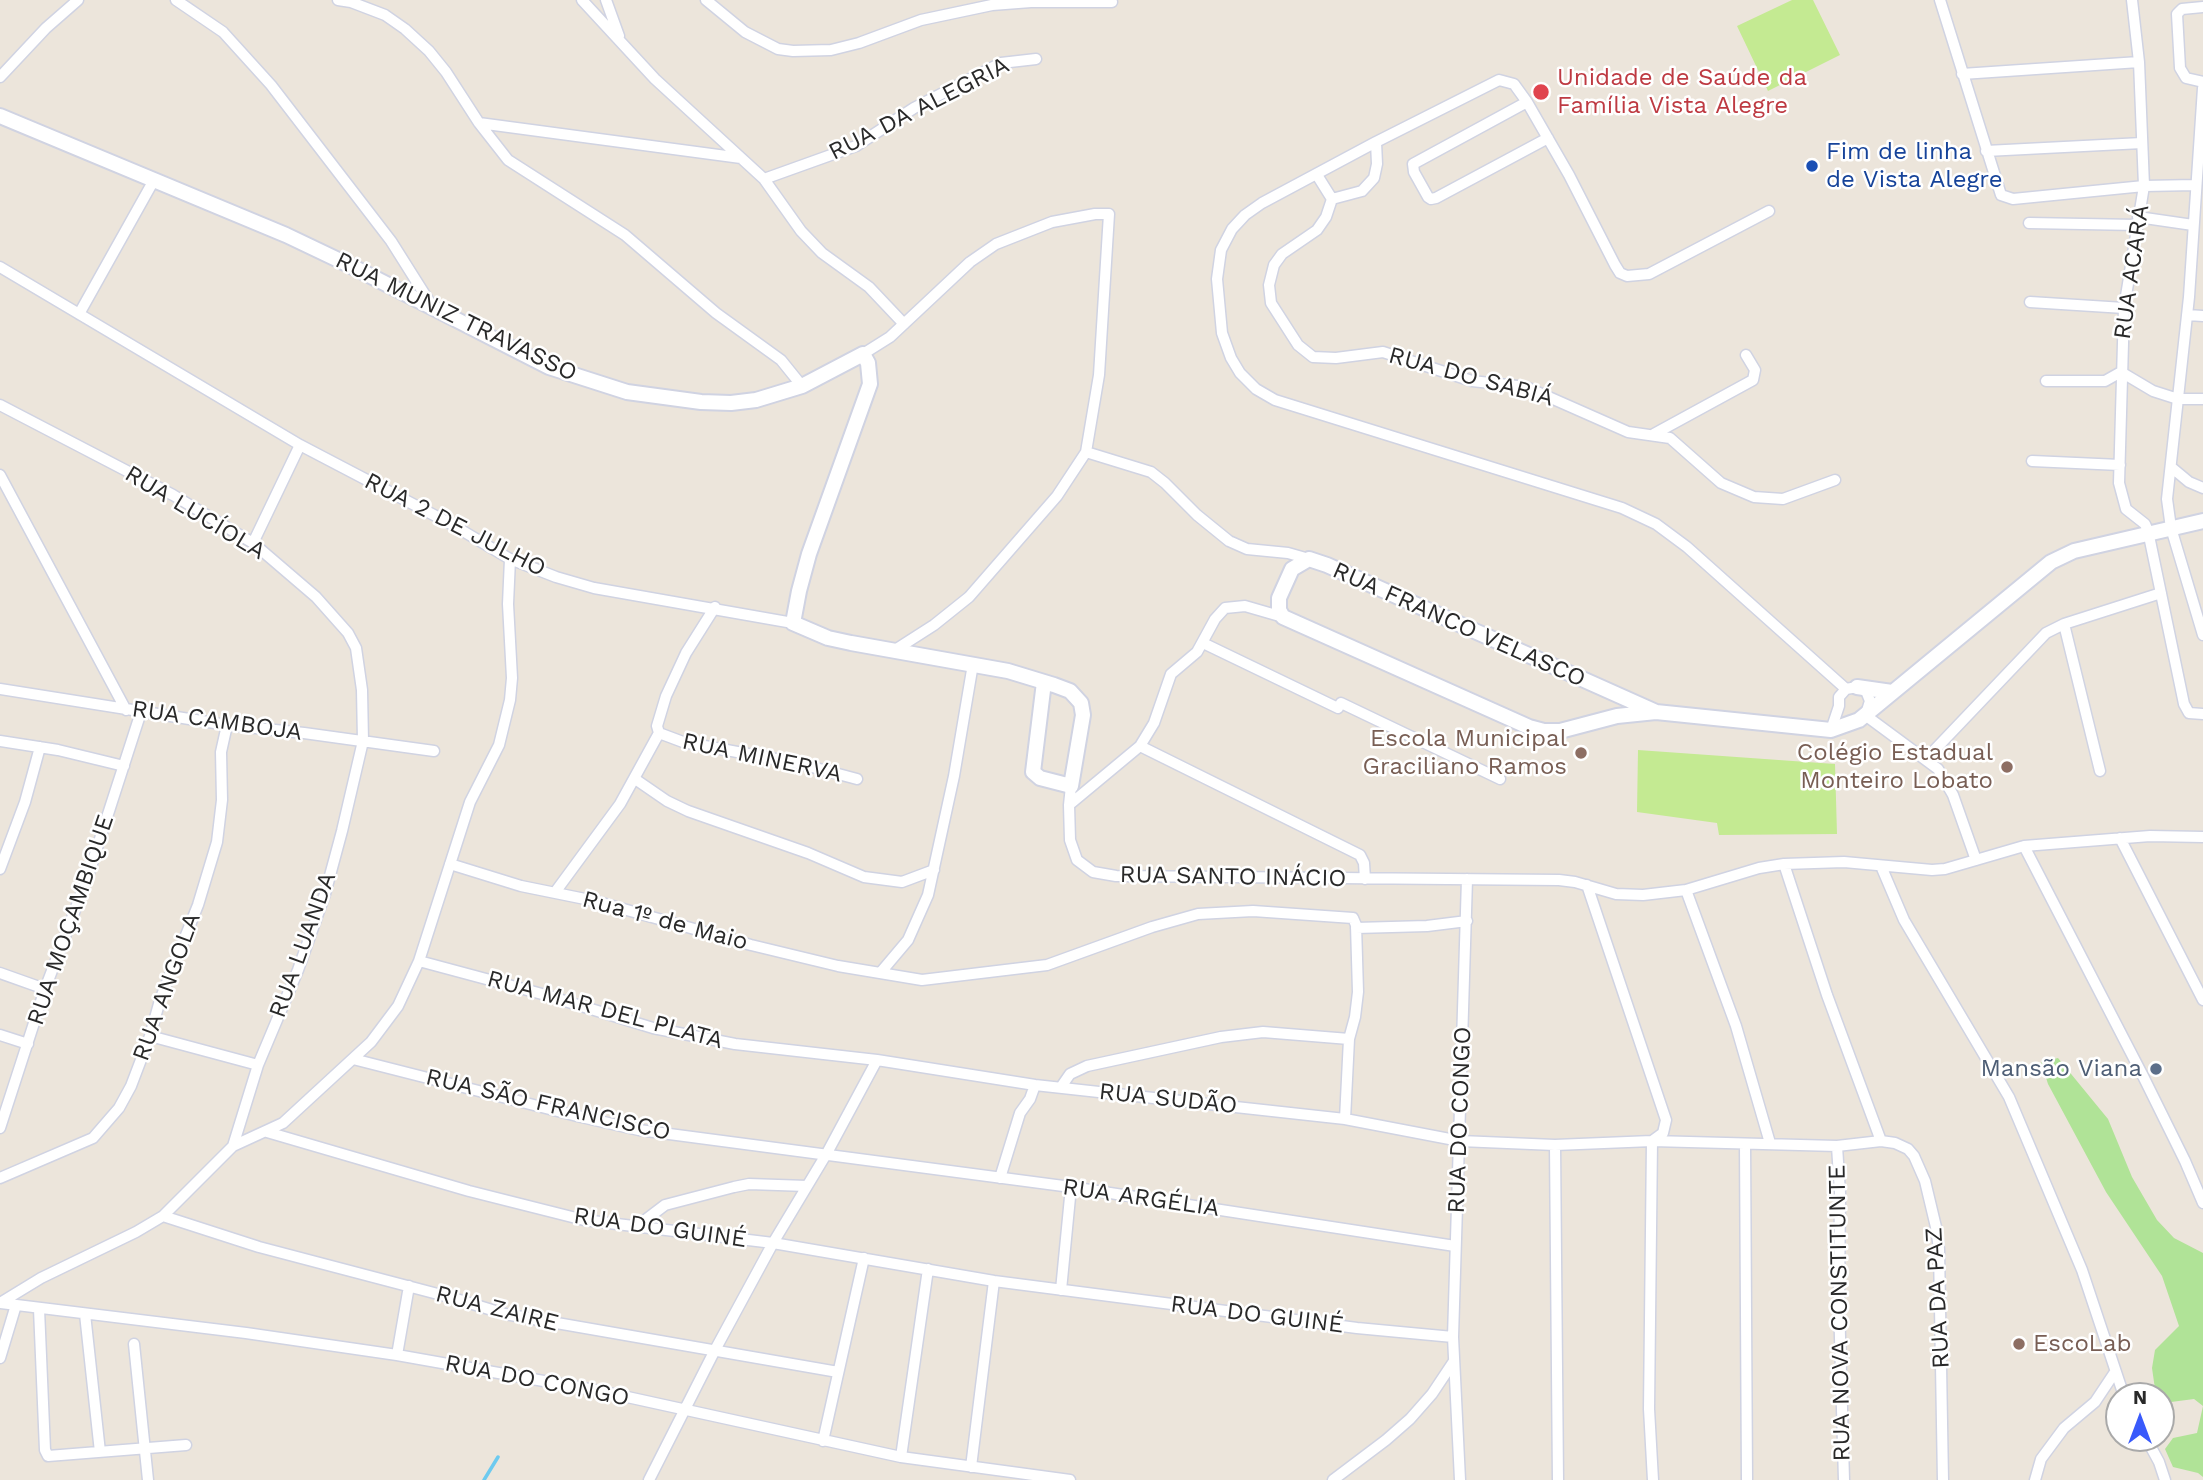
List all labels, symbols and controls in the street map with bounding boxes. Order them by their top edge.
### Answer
street label: RUA DA ALEGRIA [824,51,1014,167]
place label: Unidade de Saúde da Família Vista Alegre [1557,64,1807,120]
marker: Unidade de Saúde da Família Vista Alegre [1531,82,1551,102]
place label: Fim de linha de Vista Alegre [1826,138,2003,194]
marker: Fim de linha de Vista Alegre [1804,158,1820,174]
street label: RUA ACARÁ [2108,203,2156,341]
street label: RUA MUNIZ TRAVASSO [330,246,582,388]
street label: RUA DO SABIÁ [1385,341,1557,413]
street label: RUA LUCÍOLA [119,460,271,566]
street label: RUA 2 DE JULHO [359,467,551,583]
street label: RUA FRANCO VELASCO [1328,556,1590,694]
street label: RUA CAMBOJA [130,695,304,747]
place label: Escola Municipal Graciliano Ramos [1363,725,1567,781]
street label: RUA MINERVA [680,727,844,789]
place label: Colégio Estadual Monteiro Lobato [1797,739,1993,795]
marker: Escola Municipal Graciliano Ramos [1573,745,1589,761]
marker: Colégio Estadual Monteiro Lobato [1999,759,2015,775]
street label: RUA MOÇAMBIQUE [21,811,121,1029]
street label: RUA SANTO INÁCIO [1119,861,1347,893]
street label: RUA LUANDA [263,868,343,1022]
street label: Rua 1º de Maio [579,885,751,957]
street label: RUA ANGOLA [127,909,207,1065]
street label: RUA MAR DEL PLATA [484,965,726,1055]
street label: RUA DO CONGO [1442,1026,1478,1214]
place label: Mansão Viana [1980,1055,2142,1083]
marker: Mansão Viana [2148,1061,2164,1077]
street label: RUA SÃO FRANCISCO [423,1063,673,1147]
street label: RUA SUDÃO [1097,1077,1239,1121]
street label: RUA NOVA CONSTITUNTE [1823,1164,1857,1462]
street label: RUA ARGÉLIA [1061,1173,1221,1223]
street label: RUA DO GUINÉ [572,1202,748,1254]
street label: RUA DA PAZ [1920,1227,1956,1369]
street label: RUA ZAIRE [433,1280,561,1338]
street label: RUA DO GUINÉ [1169,1290,1345,1340]
place label: EscoLab [2033,1330,2132,1358]
marker: EscoLab [2011,1336,2027,1352]
street label: RUA DO CONGO [442,1349,632,1413]
north arrow [2105,1382,2175,1452]
text: N [2133,1386,2147,1409]

